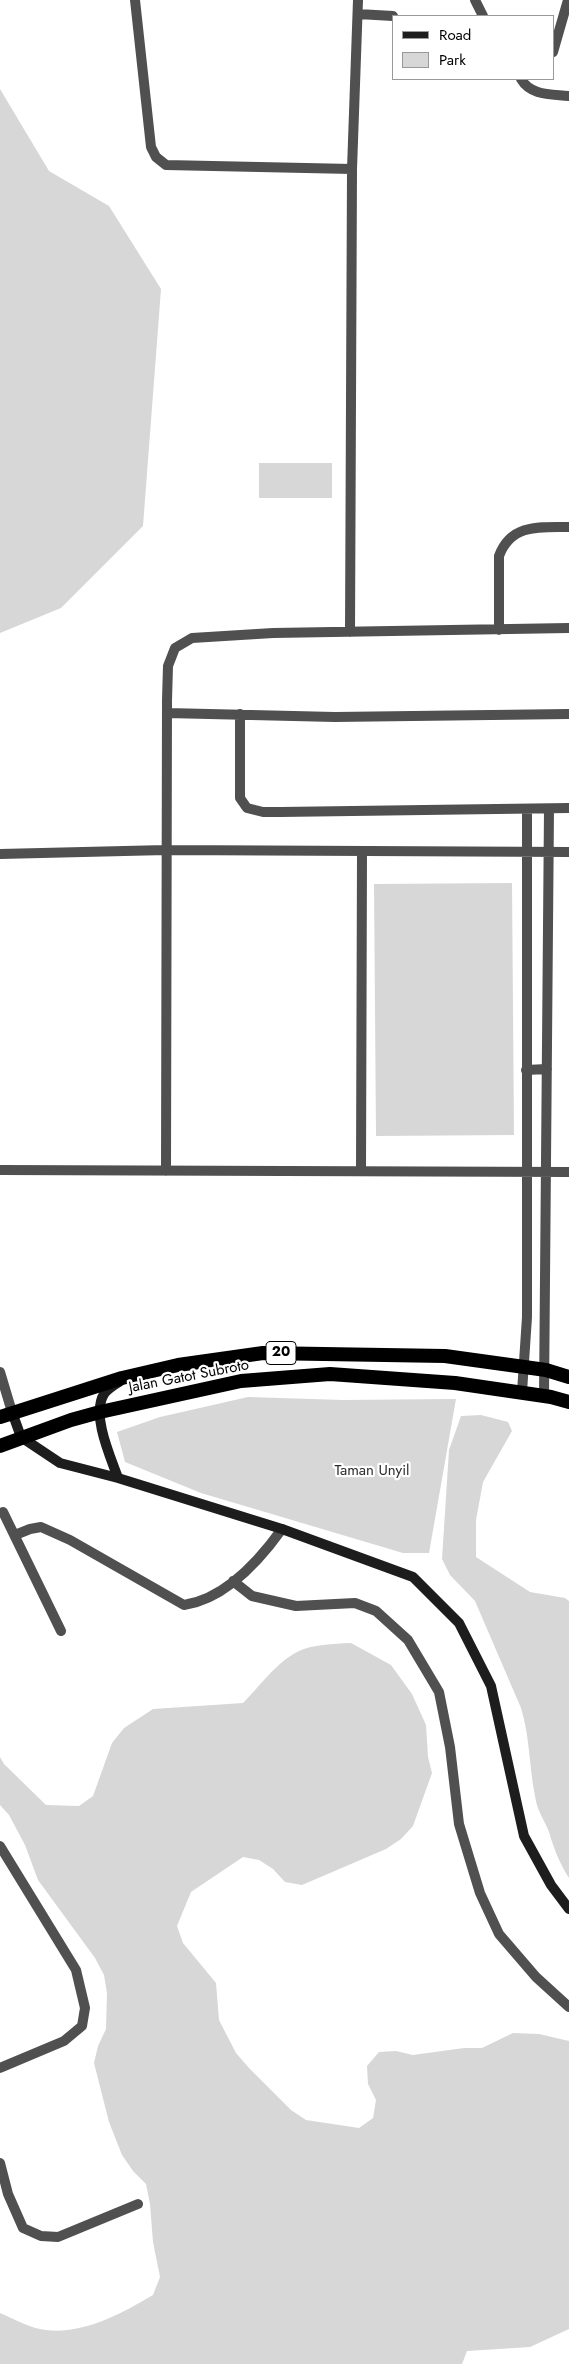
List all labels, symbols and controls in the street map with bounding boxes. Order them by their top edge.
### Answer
legend [392,15,554,80]
text: Road [439,24,471,46]
text: Park [439,49,466,71]
road number: 20 [266,1342,296,1365]
street label: Jalan Gatot Subroto [127,1357,251,1397]
park label: Taman Unyil [334,1462,410,1480]

